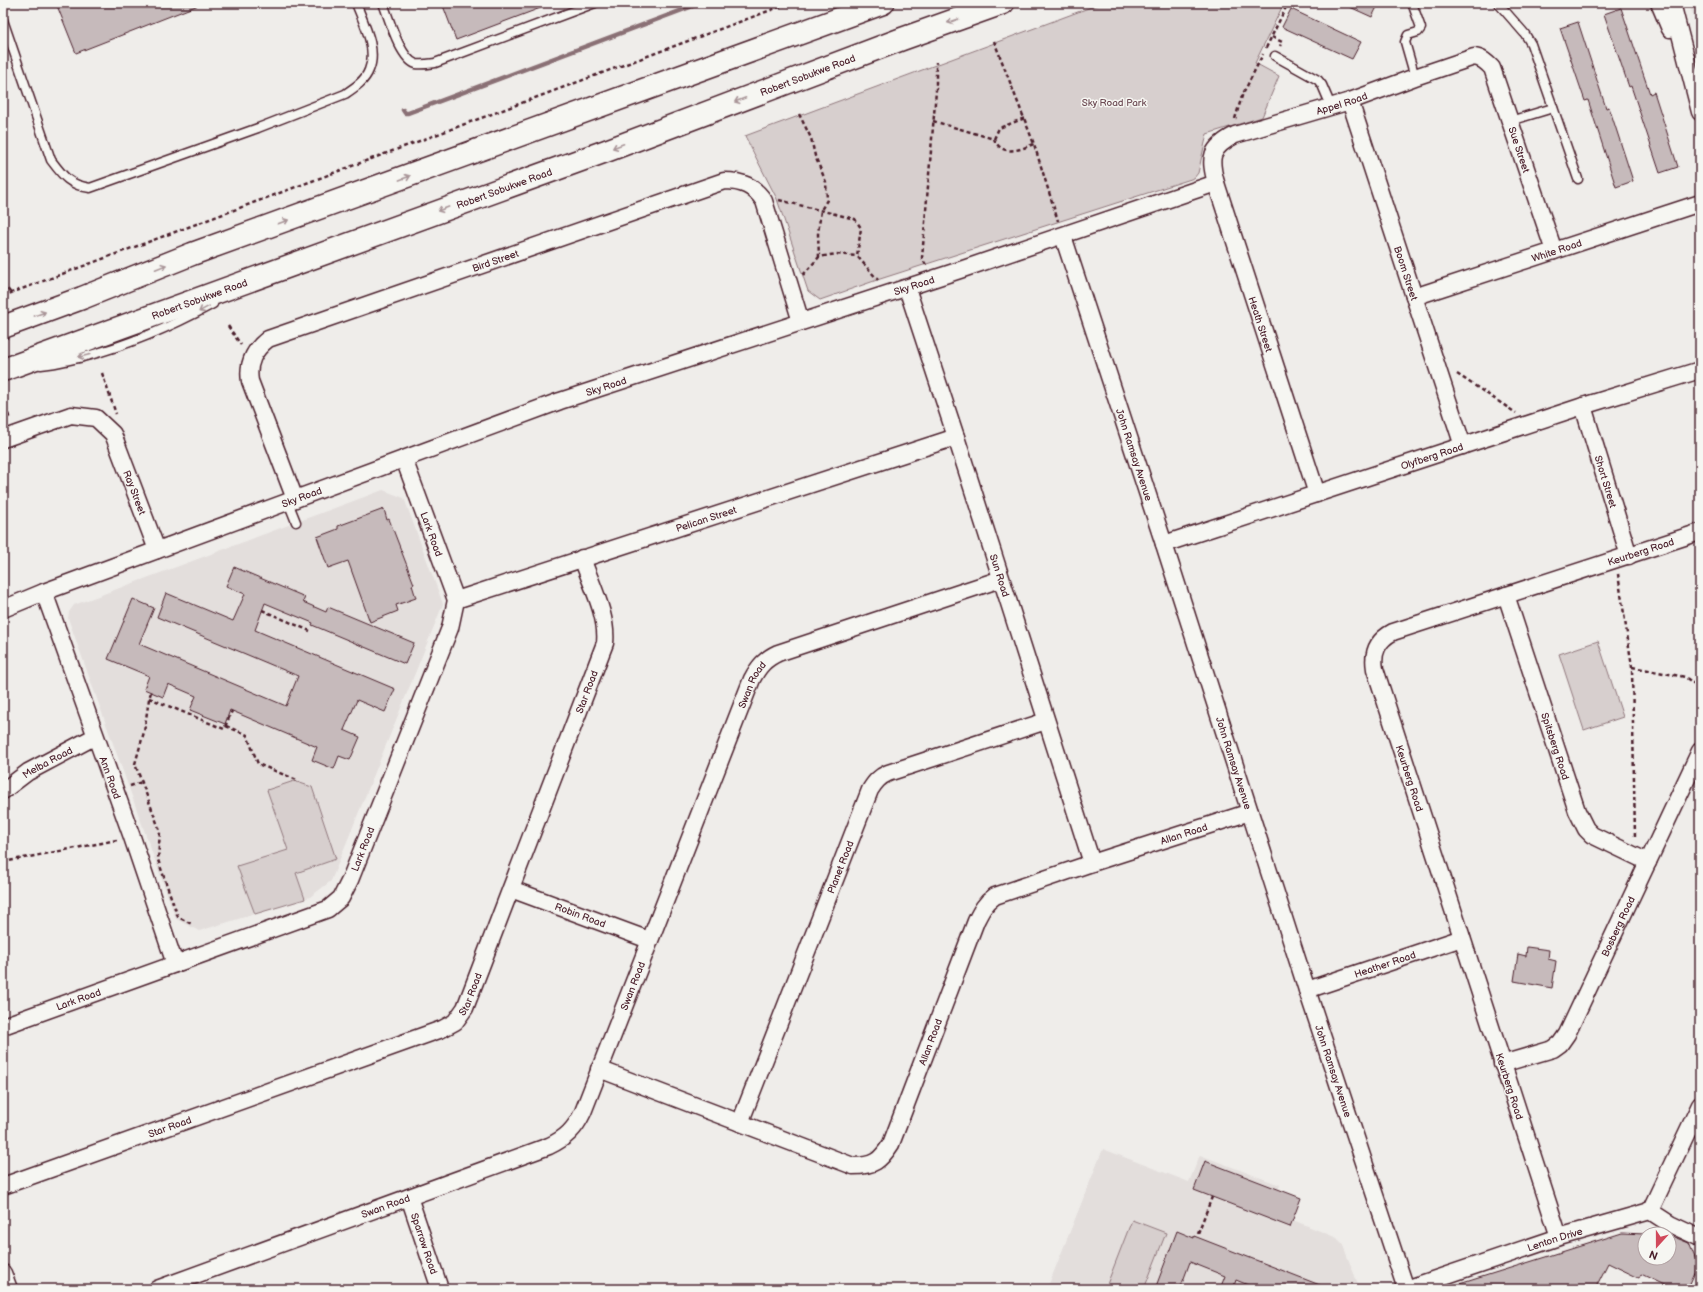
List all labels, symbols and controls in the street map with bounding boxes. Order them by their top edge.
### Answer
one-way arrow [948,17,960,25]
street label: Robert Sobukwe Road [759,52,857,99]
street label: Appel Road [1315,90,1369,118]
one-way arrow [734,97,746,105]
park label: Sky Road Park [1082,97,1146,109]
street label: Sue Street [1505,125,1532,174]
one-way arrow [612,143,624,151]
street label: Robert Sobukwe Road [455,166,554,212]
one-way arrow [399,173,411,181]
one-way arrow [437,206,449,214]
one-way arrow [276,218,289,225]
street label: White Road [1530,237,1584,265]
street label: Boom Street [1391,245,1420,302]
street label: Bird Street [471,248,520,275]
one-way arrow [154,262,166,270]
street label: Sky Road [892,274,936,298]
street label: Robert Sobukwe Road [150,277,250,322]
street label: Heath Street [1245,295,1275,353]
one-way arrow [198,305,210,313]
one-way arrow [33,310,46,317]
one-way arrow [78,353,91,361]
street label: Sky Road [584,375,628,399]
street label: John Ramsay Avenue [1113,407,1154,503]
street label: Olyfberg Road [1399,441,1465,473]
street label: Short Street [1592,454,1619,509]
street label: Ray Street [120,469,148,517]
street label: Sky Road [280,485,324,511]
street label: Pelican Street [675,504,738,535]
street label: Lark Road [417,510,445,558]
street label: Keurberg Road [1606,536,1676,569]
street label: Sun Road [987,553,1012,599]
street label: Swan Road [736,659,769,710]
street label: Star Road [574,669,601,715]
street label: Spitsberg Road [1538,711,1571,782]
street label: John Ramsay Avenue [1213,715,1254,811]
street label: Melba Road [20,744,75,781]
street label: Keurberg Road [1393,744,1426,813]
street label: Ann Road [97,755,123,801]
street label: Allan Road [1159,821,1209,848]
street label: Lark Road [349,825,378,873]
street label: Planet Road [825,839,857,895]
street label: Bosberg Road [1599,894,1638,959]
street label: Robin Road [553,901,607,931]
street label: Heather Road [1353,949,1418,981]
street label: Swan Road [618,960,648,1012]
street label: Star Road [456,971,485,1018]
street label: Lark Road [55,986,103,1013]
street label: Allan Road [917,1017,945,1067]
street label: John Ramsay Avenue [1312,1024,1354,1119]
street label: Keurberg Road [1493,1052,1526,1121]
street label: Star Road [147,1114,193,1141]
street label: Swan Road [360,1192,412,1221]
street label: Sparrow Road [408,1212,440,1276]
street label: Lenton Drive [1526,1226,1584,1254]
north arrow [1637,1226,1677,1266]
text: N [1647,1247,1660,1262]

